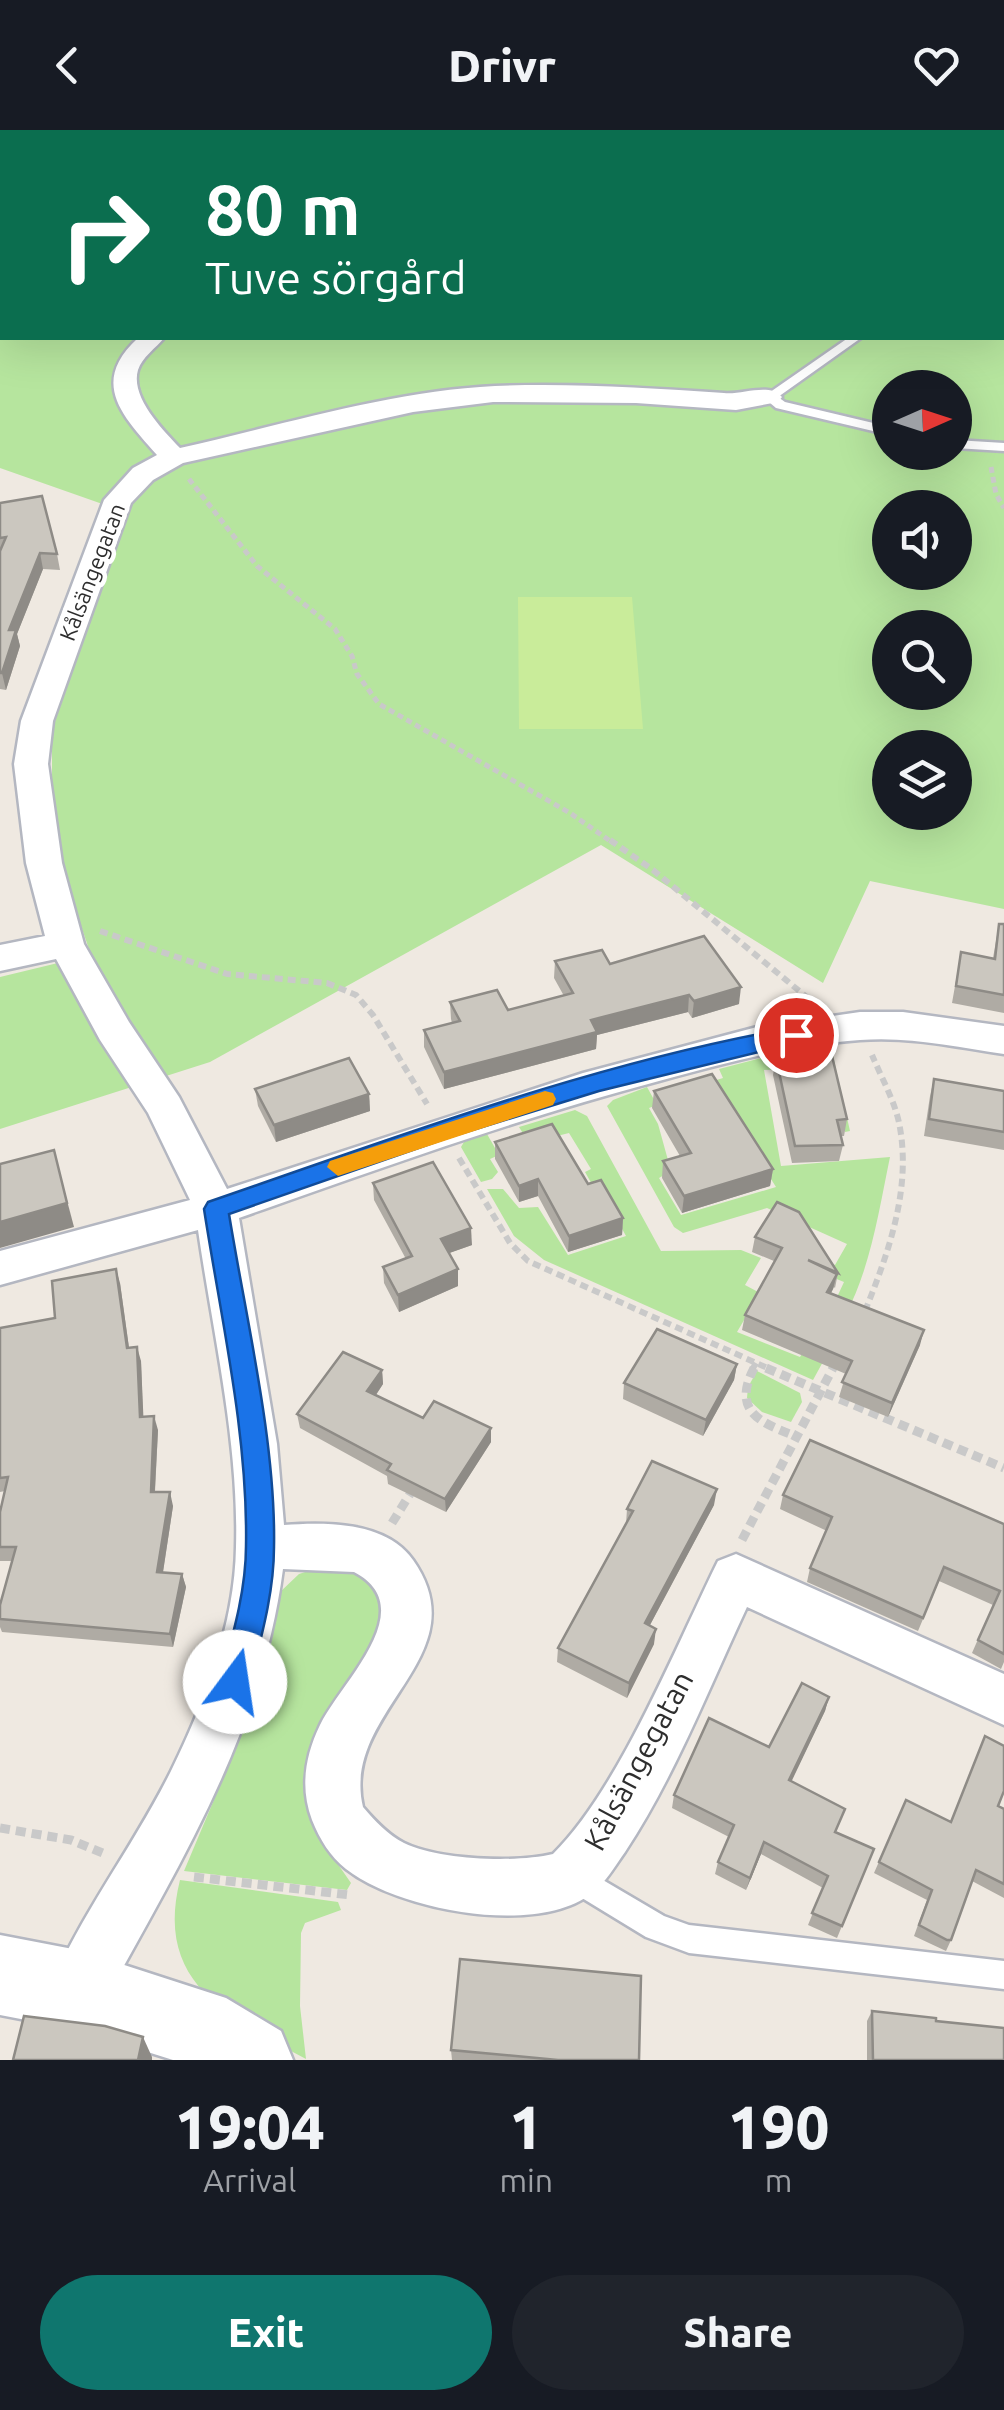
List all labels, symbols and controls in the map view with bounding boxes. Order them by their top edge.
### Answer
icon: back [40,38,95,93]
icon: heart [909,38,964,93]
text: Drivr [448,40,556,91]
icon: right [40,170,170,300]
text: 80 m [205,170,361,248]
text: Tuve sörgård [205,252,467,303]
north arrow [872,370,972,470]
map controls [872,370,972,830]
button: sound [872,490,972,590]
street label: Kålsängegatan [54,500,129,644]
button: search [872,610,972,710]
button: layers [872,730,972,830]
pin [754,993,839,1078]
icon: arrive [769,1008,824,1063]
position arrow [183,1630,287,1734]
street label: Kålsängegatan [577,1665,700,1856]
text: 19:04 [175,2093,325,2160]
text: 1 [509,2093,543,2160]
text: 190 [728,2093,829,2160]
text: Arrival [203,2162,296,2198]
text: min [499,2162,553,2198]
text: m [765,2162,792,2198]
button: Exit [40,2275,492,2390]
button: Share [512,2275,964,2390]

